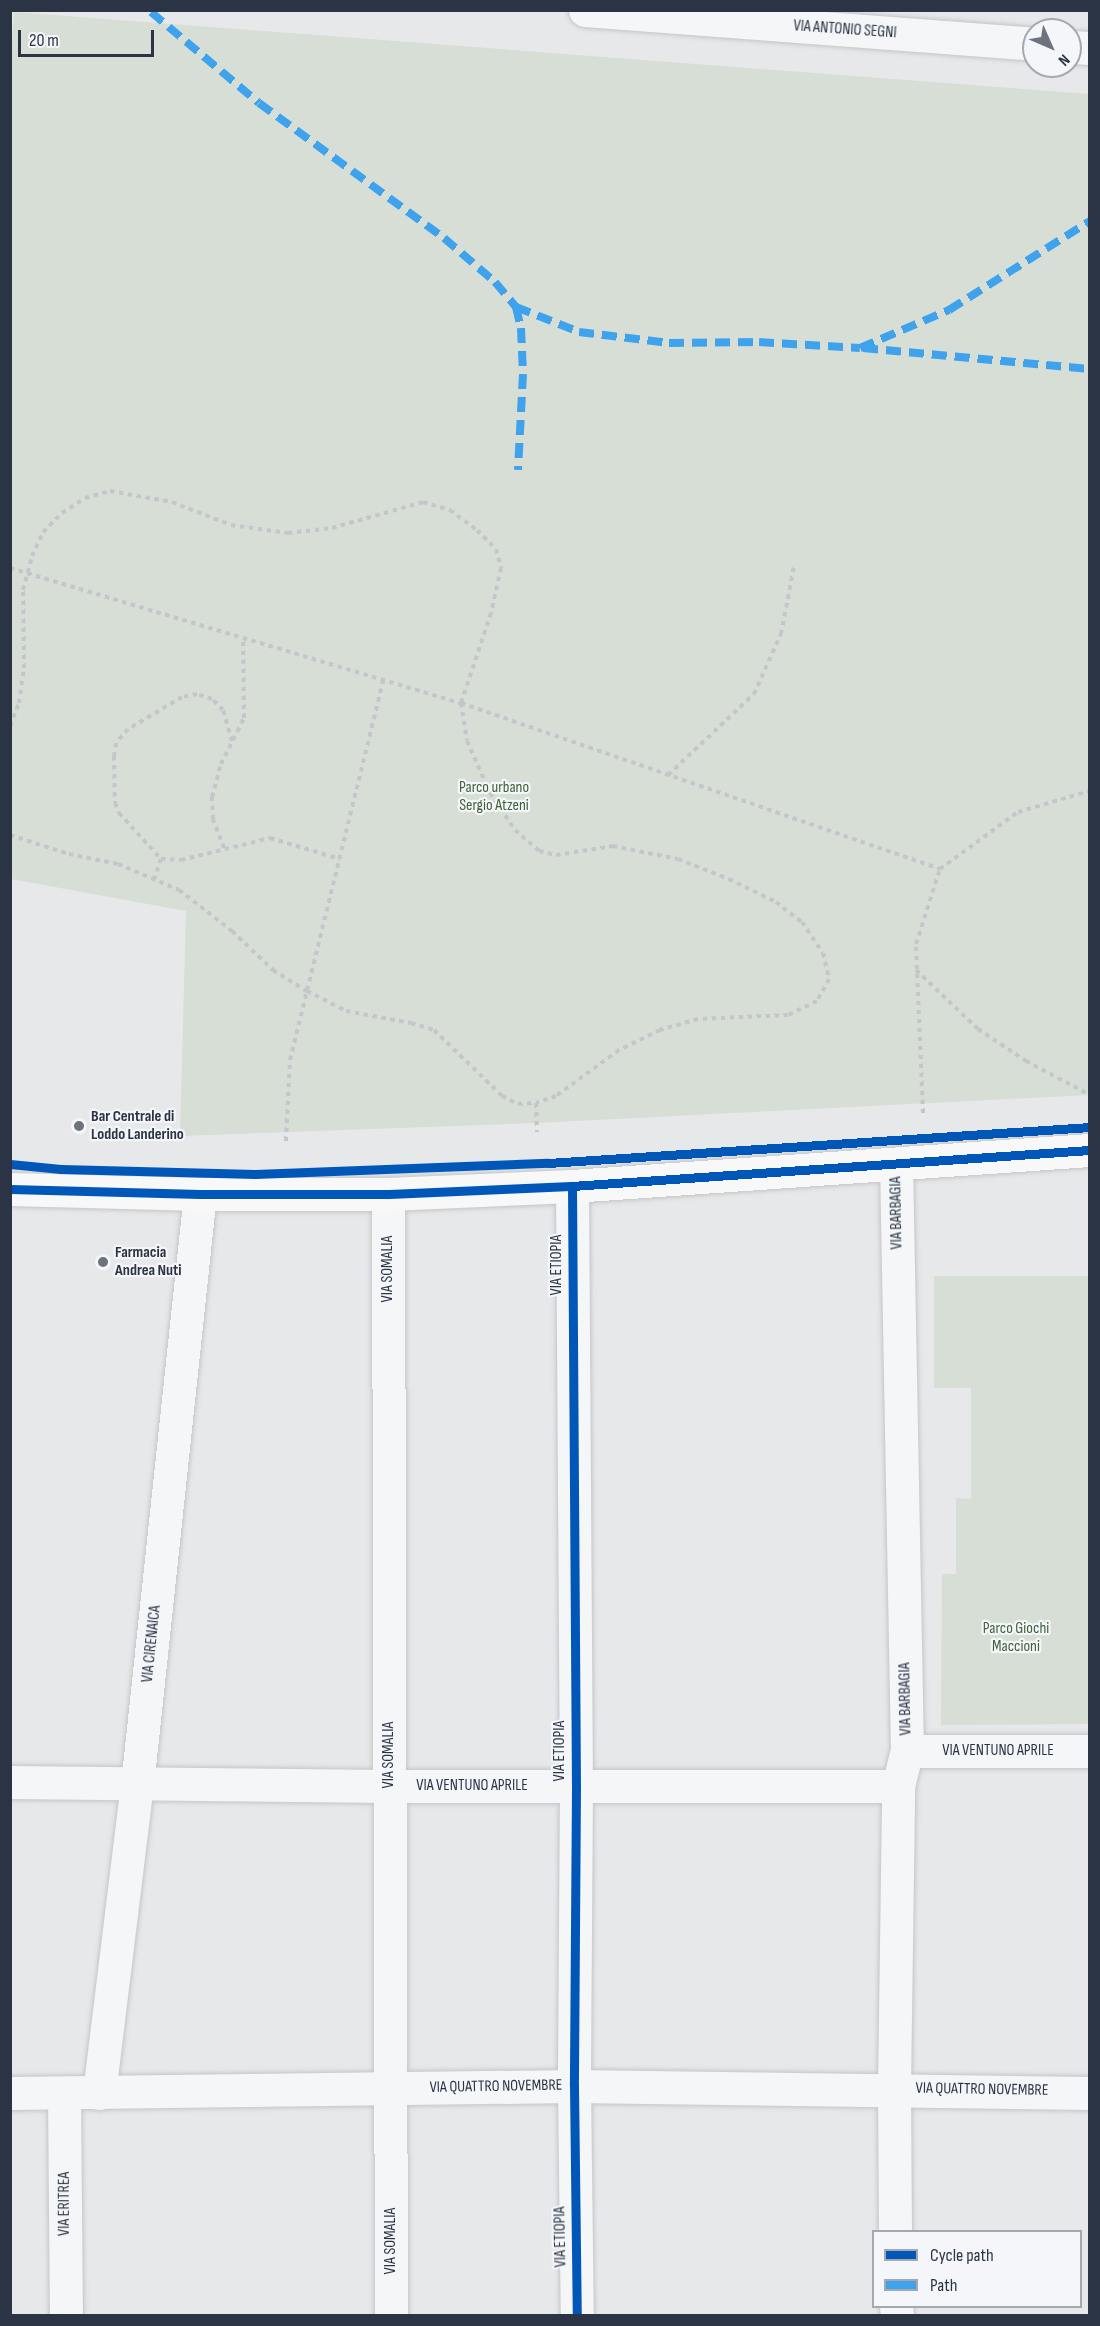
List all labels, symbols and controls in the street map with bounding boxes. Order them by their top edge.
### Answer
street label: VIA ANTONIO SEGNI [793,17,897,43]
scale bar [21,18,158,56]
north arrow [1022,18,1082,78]
text: 20 m [29,30,59,51]
text: N [1054,50,1073,69]
park label: Parco urbano Sergio Atzeni [459,778,529,816]
place label: Bar Centrale di Loddo Landerino [91,1107,184,1145]
marker: Bar Centrale di Loddo Landerino [72,1119,86,1133]
street label: VIA BARBAGIA [887,1176,907,1250]
street label: VIA ETIOPIA [547,1235,567,1295]
street label: VIA SOMALIA [378,1236,398,1302]
place label: Farmacia Andrea Nuti [115,1243,182,1281]
marker: Farmacia Andrea Nuti [96,1255,110,1269]
street label: VIA CIRENAICA [138,1604,166,1684]
park label: Parco Giochi Maccioni [983,1619,1049,1657]
street label: VIA BARBAGIA [896,1662,916,1736]
street label: VIA ETIOPIA [550,1721,570,1781]
street label: VIA SOMALIA [379,1722,399,1788]
street label: VIA VENTUNO APRILE [942,1741,1054,1761]
street label: VIA VENTUNO APRILE [416,1776,528,1796]
street label: VIA QUATTRO NOVEMBRE [429,2076,563,2098]
street label: VIA QUATTRO NOVEMBRE [915,2079,1049,2101]
street label: VIA ERITREA [55,2172,75,2236]
street label: VIA ETIOPIA [551,2206,571,2268]
street label: VIA SOMALIA [381,2208,401,2274]
legend [872,2230,1082,2308]
text: Cycle path [930,2245,994,2266]
text: Path [930,2275,958,2296]

